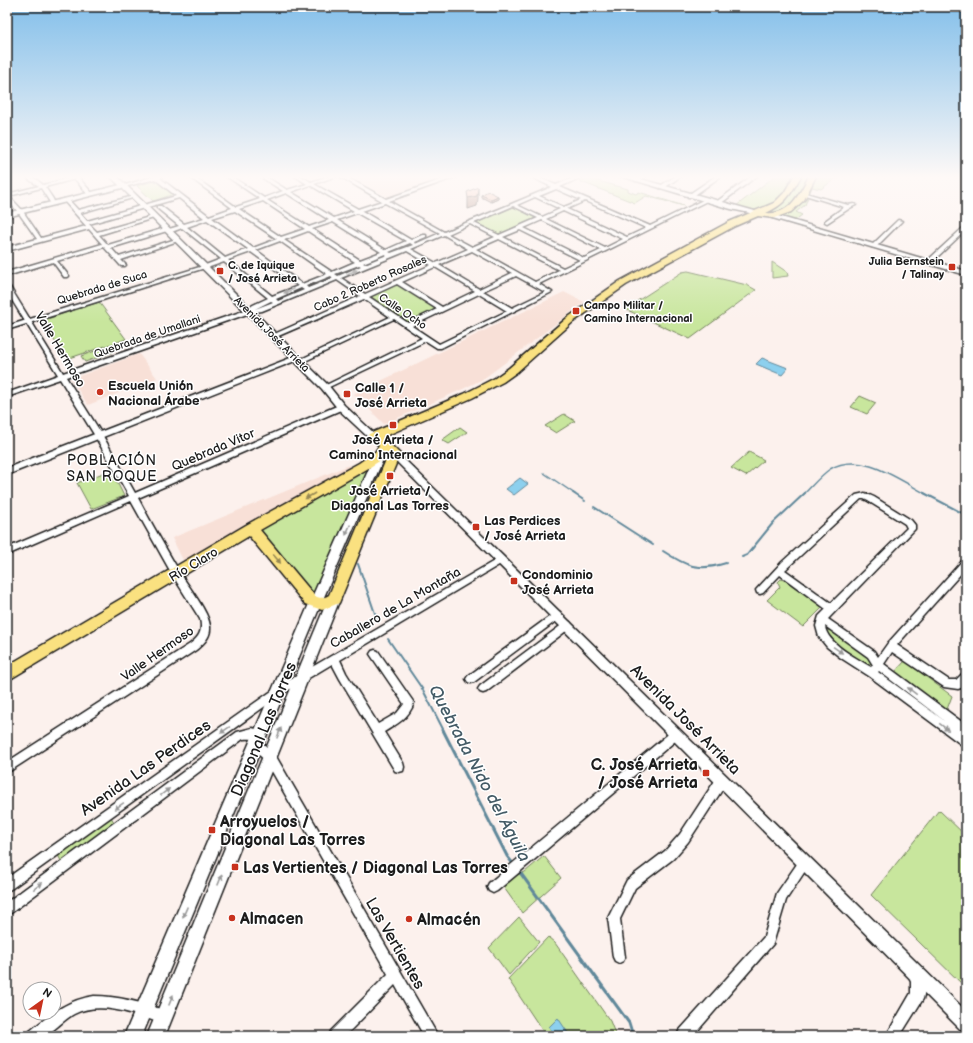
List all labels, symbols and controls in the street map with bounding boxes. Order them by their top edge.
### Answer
street label: Cabo 2 Roberto Rosales [312,252,429,314]
place label: Julia Bernstein / Talinay [869,255,944,281]
place label: C. de Iquique / José Arrieta [228,259,297,285]
marker: Julia Bernstein / Talinay [947,262,957,272]
marker: C. de Iquique / José Arrieta [215,266,225,276]
street label: Quebrada de Suca [56,268,149,307]
one-way arrow [347,269,358,275]
one-way arrow [284,288,295,294]
street label: Calle Ocho [376,291,429,332]
street label: Avenida José Arrieta [231,294,312,375]
place label: Campo Militar / Camino Internacional [584,299,693,325]
marker: Campo Militar / Camino Internacional [571,306,581,316]
street label: Valle Hermoso [31,309,89,390]
street label: Quebrada de Umallani [92,312,202,361]
place label: Escuela Unión Nacional Árabe [108,378,200,409]
place label: Calle 1 / José Arrieta [355,380,427,411]
marker: Escuela Unión Nacional Árabe [95,387,105,397]
marker: Calle 1 / José Arrieta [342,389,352,399]
marker: José Arrieta / Camino Internacional [388,420,398,430]
street label: Quebrada Vitor [169,425,258,475]
place label: José Arrieta / Camino Internacional [329,432,457,463]
district label: POBLACIÓN SAN ROQUE [66,451,158,485]
marker: José Arrieta / Diagonal Las Torres [385,471,395,481]
place label: José Arrieta / Diagonal Las Torres [331,483,449,514]
one-way arrow [304,492,316,499]
place label: Las Perdices / José Arrieta [484,513,566,544]
marker: Las Perdices / José Arrieta [471,522,481,532]
one-way arrow [345,524,352,536]
street label: Río Claro [166,544,221,586]
one-way arrow [272,553,281,564]
street label: Caballero de La Montaña [327,564,464,652]
place label: Condominio José Arrieta [522,567,594,598]
marker: Condominio José Arrieta [509,576,519,586]
street label: Valle Hermoso [118,623,197,685]
one-way arrow [833,646,844,654]
street label: Diagonal Las Torres [228,660,301,800]
street label: Avenida José Arrieta [626,661,744,779]
water label: Quebrada Nido del Águila [424,682,534,865]
one-way arrow [907,686,918,695]
street label: Avenida Las Perdices [77,716,215,820]
one-way arrow [938,722,949,731]
one-way arrow [219,726,230,734]
one-way arrow [277,727,283,739]
place label: C. José Arrieta / José Arrieta [591,756,698,793]
marker: C. José Arrieta / José Arrieta [701,768,711,778]
one-way arrow [160,788,170,796]
one-way arrow [113,802,124,810]
place label: Arroyuelos / Diagonal Las Torres [219,813,365,850]
marker: Arroyuelos / Diagonal Las Torres [207,825,217,835]
place label: Las Vertientes / Diagonal Las Torres [243,859,508,878]
marker: Las Vertientes / Diagonal Las Torres [230,862,240,872]
one-way arrow [217,873,223,885]
one-way arrow [33,882,44,890]
street label: Las Vertientes [361,895,429,993]
one-way arrow [182,906,189,918]
place label: Almacen [239,910,304,929]
place label: Almacén [416,911,481,930]
marker: Almacen [227,913,237,923]
marker: Almacén [404,914,414,924]
north arrow [22,981,62,1021]
text: N [40,985,54,1001]
one-way arrow [168,993,174,1005]

